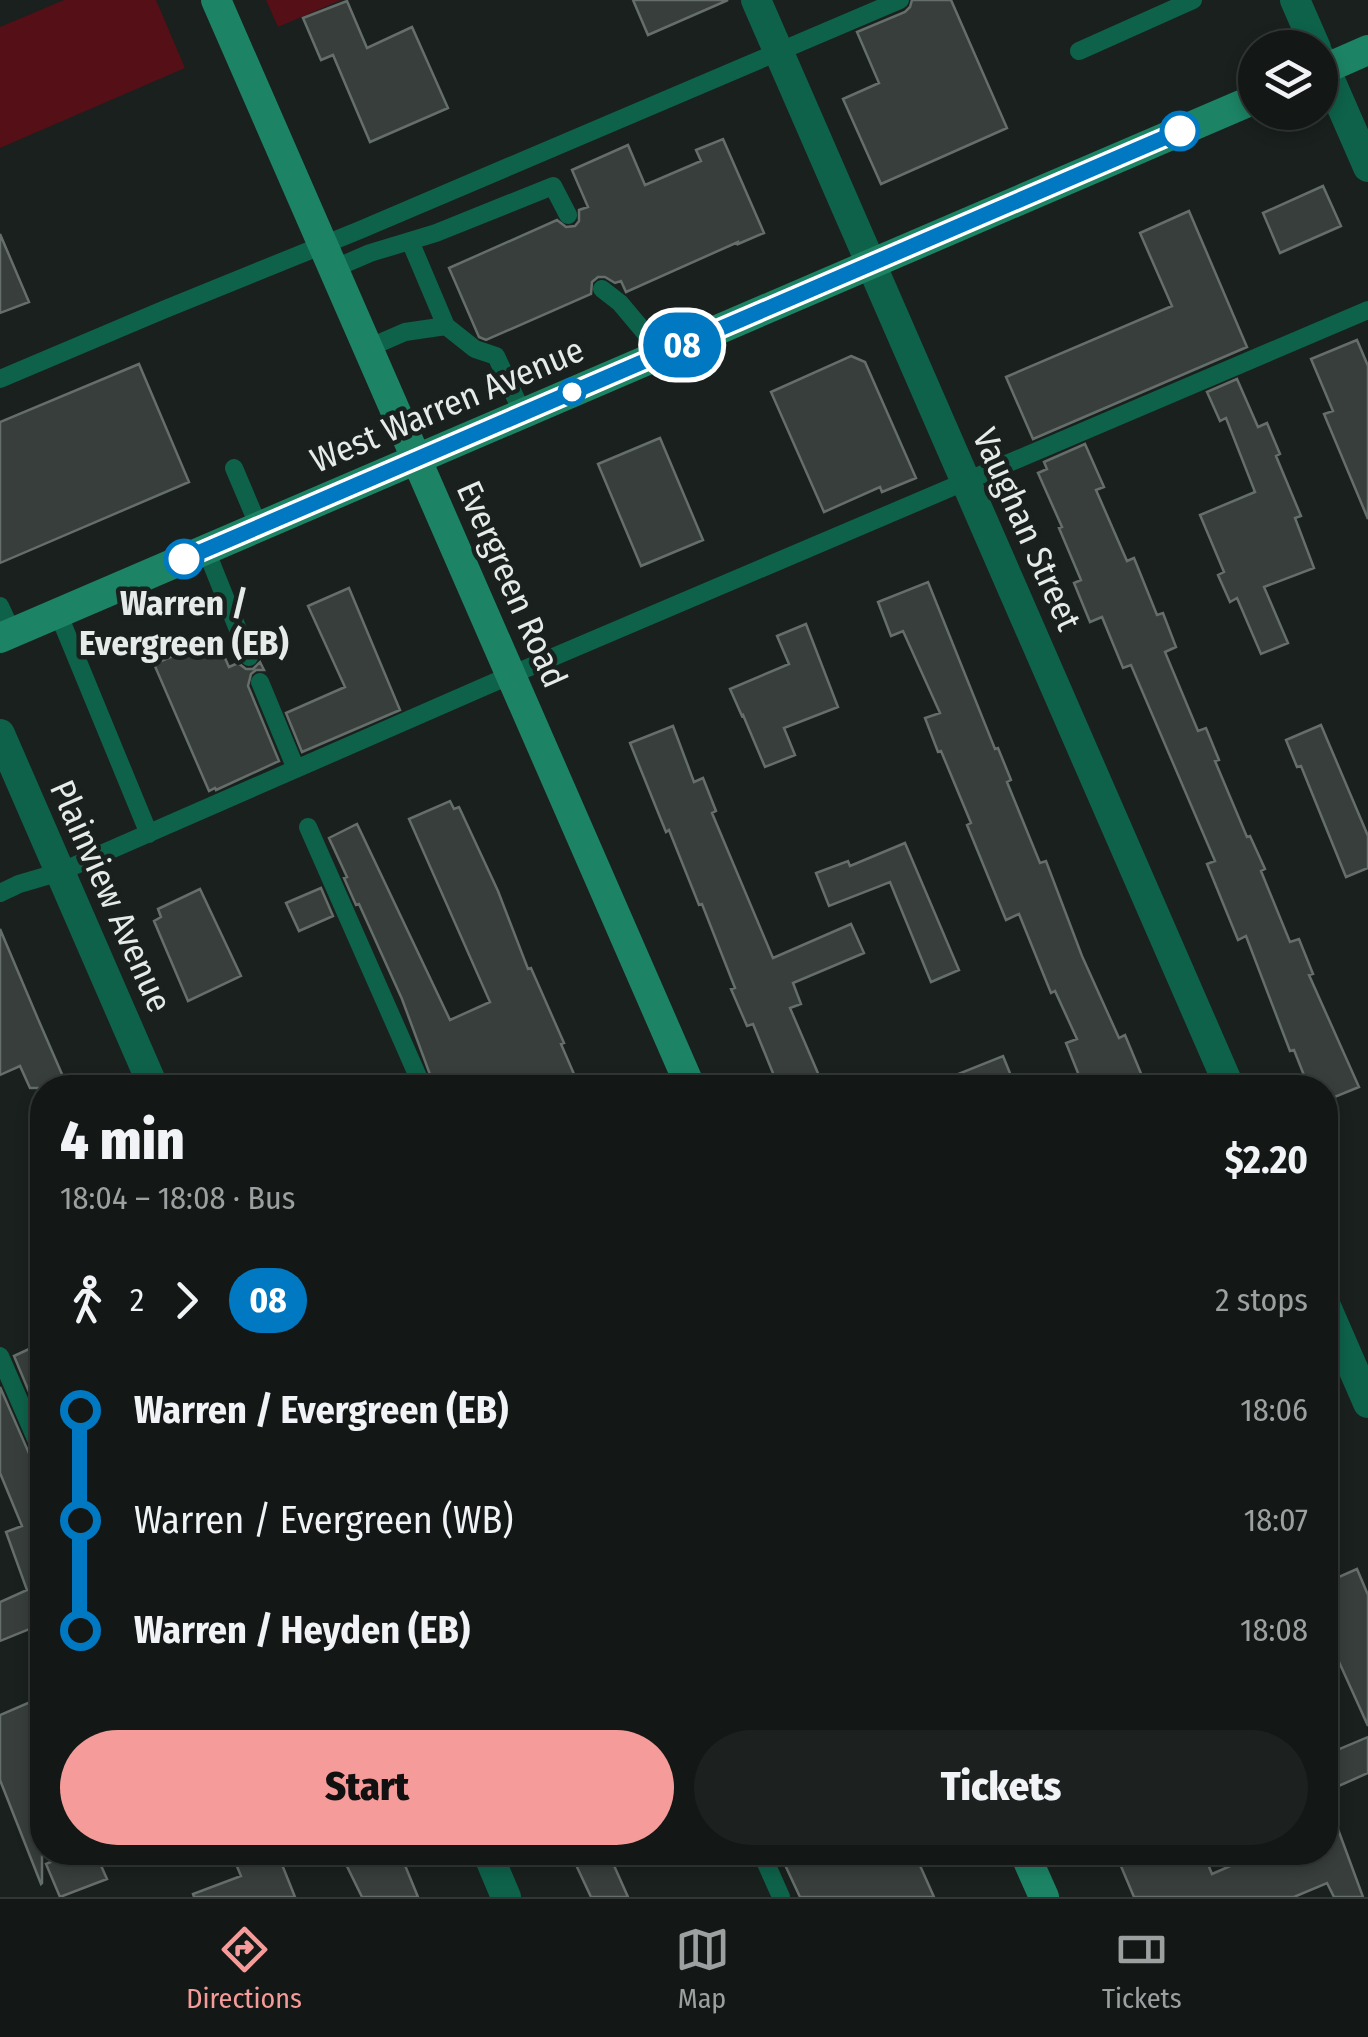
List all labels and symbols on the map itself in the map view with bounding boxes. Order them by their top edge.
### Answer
unlabelled marker [1161,112,1199,150]
line badge: 08 [637,312,727,378]
street label: West Warren Avenue [304,328,590,482]
unlabelled marker [559,379,585,405]
street label: Vaughan Street [964,421,1090,637]
street label: Evergreen Road [448,474,576,694]
marker: Warren / Evergreen (EB) [165,540,203,578]
place label: Warren / Evergreen (EB) [79,582,289,664]
street label: Plainview Avenue [41,774,181,1018]

